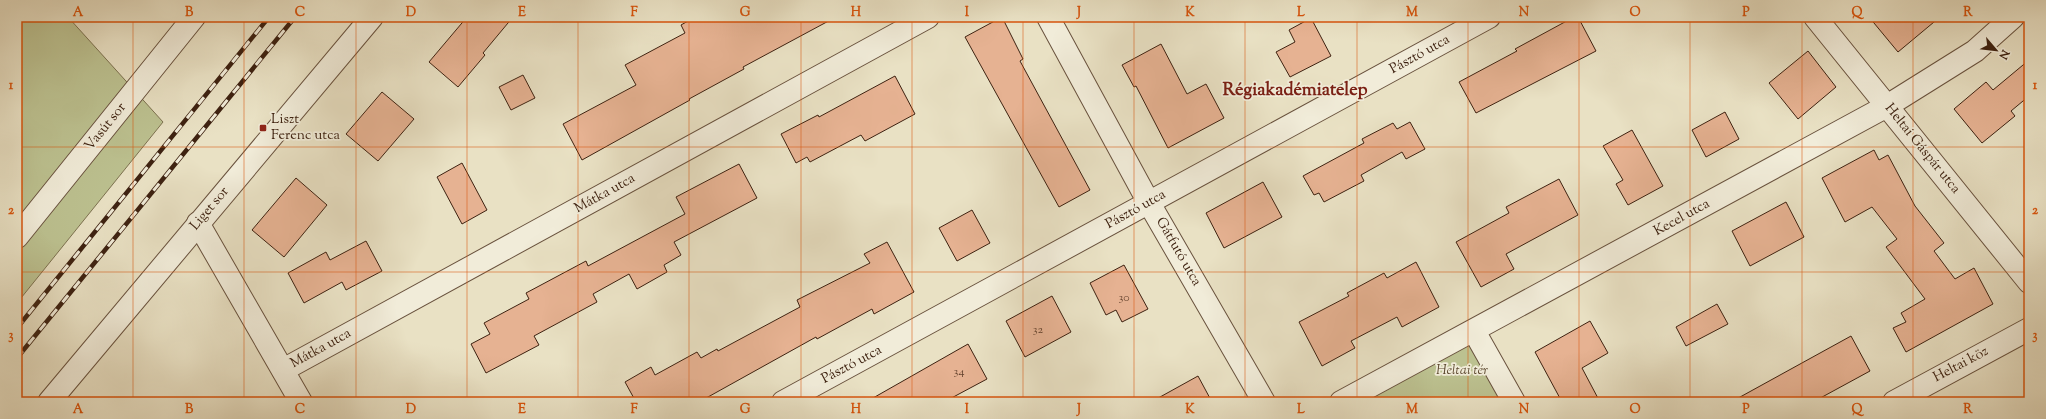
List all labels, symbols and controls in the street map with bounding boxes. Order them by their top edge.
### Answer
text: A [73,4,84,22]
text: B [185,4,194,22]
text: C [295,4,305,22]
text: D [406,4,416,22]
text: E [518,4,526,22]
text: F [630,4,638,22]
text: G [740,4,751,22]
text: H [851,4,862,22]
text: I [965,4,970,22]
text: J [1076,4,1081,22]
text: K [1185,4,1195,22]
text: L [1297,4,1305,22]
text: M [1406,4,1418,22]
text: N [1519,4,1530,22]
text: O [1629,4,1641,22]
text: P [1742,4,1750,22]
text: Q [1852,4,1865,22]
text: R [1963,4,1973,22]
street label: Pásztó utca [1386,30,1454,80]
north arrow [1976,30,2016,70]
text: N [1995,46,2014,62]
text: 1 [9,77,14,95]
text: 1 [2033,77,2038,95]
district label: Régiakadémiatelep [1223,78,1367,104]
street label: Vasút sor [80,98,132,155]
street label: Heltai Gáspár utca [1879,100,1965,199]
place label: Liszt Ferenc utca [271,110,340,146]
marker: Liszt Ferenc utca [258,123,268,133]
street label: Mátka utca [571,169,639,219]
street label: Liget sor [186,182,235,235]
street label: Pásztó utca [1102,185,1170,235]
street label: Kecel utca [1650,194,1714,242]
text: 2 [8,202,15,220]
text: 2 [2032,202,2039,220]
street label: Gátfutó utca [1150,214,1206,291]
house number: 30 [1118,289,1130,307]
house number: 32 [1033,321,1044,339]
street label: Mátka utca [287,324,355,374]
text: 3 [8,327,14,345]
text: 3 [2032,327,2038,345]
street label: Pásztó utca [818,340,886,389]
street label: Heltai köz [1930,342,1992,388]
park label: Heltai tér [1436,361,1488,381]
house number: 34 [954,363,964,381]
text: A [73,401,84,419]
text: B [185,401,194,419]
text: C [295,401,305,419]
text: D [406,401,416,419]
text: E [518,401,526,419]
text: F [630,401,638,419]
text: G [740,401,751,419]
text: H [851,401,862,419]
text: I [965,401,970,419]
text: J [1076,401,1081,419]
text: K [1185,401,1195,419]
text: L [1297,401,1305,419]
text: M [1406,401,1418,419]
text: N [1519,401,1530,419]
text: O [1629,401,1641,419]
text: P [1742,401,1750,419]
text: Q [1852,401,1865,419]
text: R [1963,401,1973,419]

